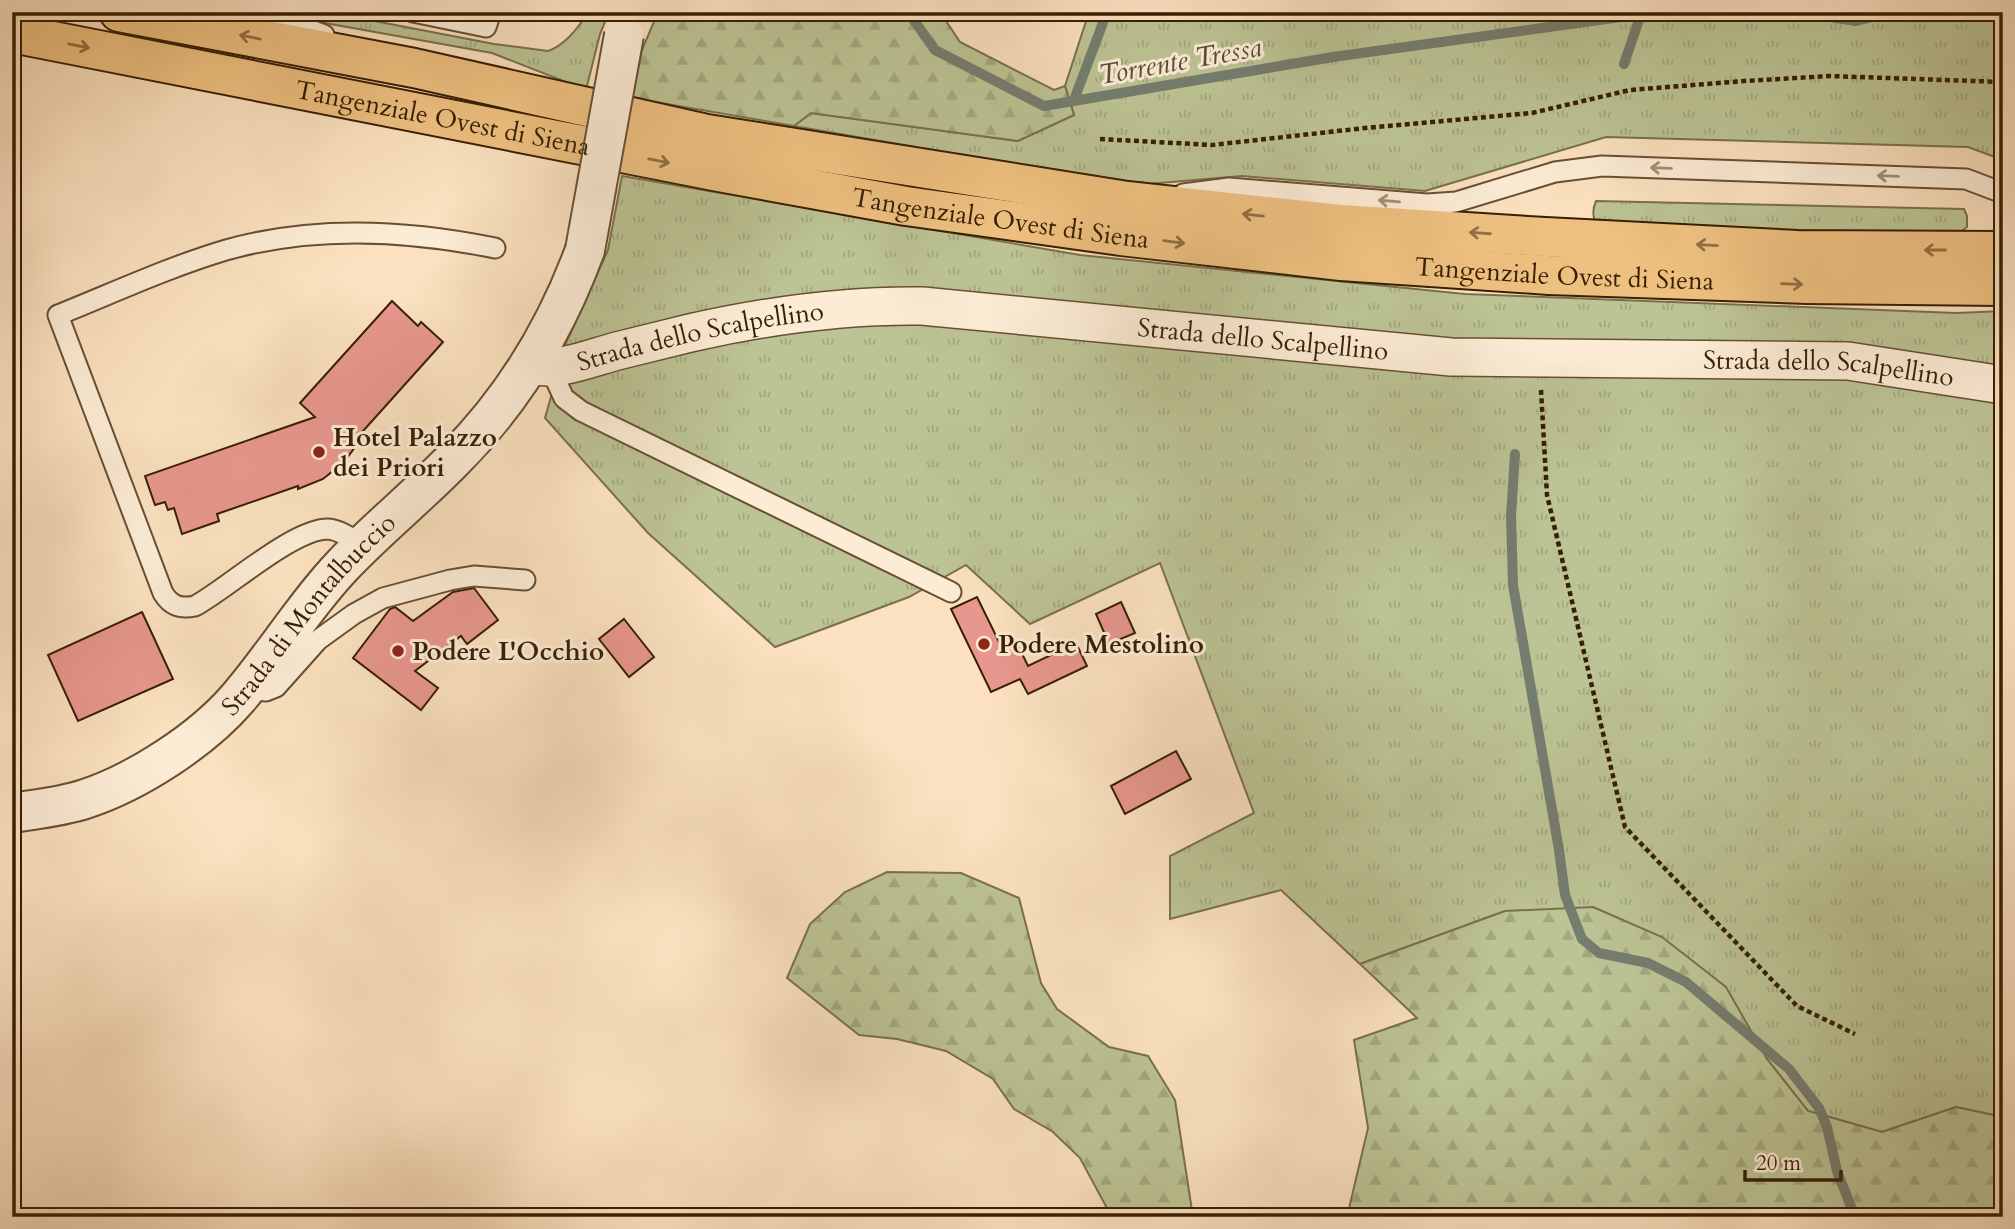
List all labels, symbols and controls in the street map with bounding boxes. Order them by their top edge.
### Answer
water label: Torrente Tressa [1096,28,1265,94]
one-way arrow [239,30,262,43]
one-way arrow [67,40,90,54]
street label: Tangenziale Ovest di Siena [292,72,593,164]
one-way arrow [647,154,670,168]
one-way arrow [1650,161,1673,174]
one-way arrow [1877,169,1900,182]
street label: Tangenziale Ovest di Siena [849,180,1151,257]
one-way arrow [1379,194,1401,207]
one-way arrow [1242,208,1265,221]
one-way arrow [1469,226,1492,239]
one-way arrow [1163,236,1185,249]
one-way arrow [1696,239,1719,252]
one-way arrow [1923,244,1946,257]
street label: Tangenziale Ovest di Siena [1414,249,1715,299]
one-way arrow [1780,277,1803,290]
street label: Strada dello Scalpellino [573,294,826,380]
street label: Strada dello Scalpellino [1136,310,1390,369]
street label: Strada dello Scalpellino [1703,343,1956,395]
place label: Hotel Palazzo dei Priori [333,420,497,485]
marker: Hotel Palazzo dei Priori [311,444,327,460]
street label: Strada di Montalbuccio [214,506,404,724]
place label: Podere Mestolino [998,627,1204,662]
place label: Podere L'Occhio [412,634,604,669]
marker: Podere Mestolino [976,636,992,652]
marker: Podere L'Occhio [390,643,406,659]
scale bar [1745,1138,1842,1182]
text: 20 m [1756,1149,1801,1178]

